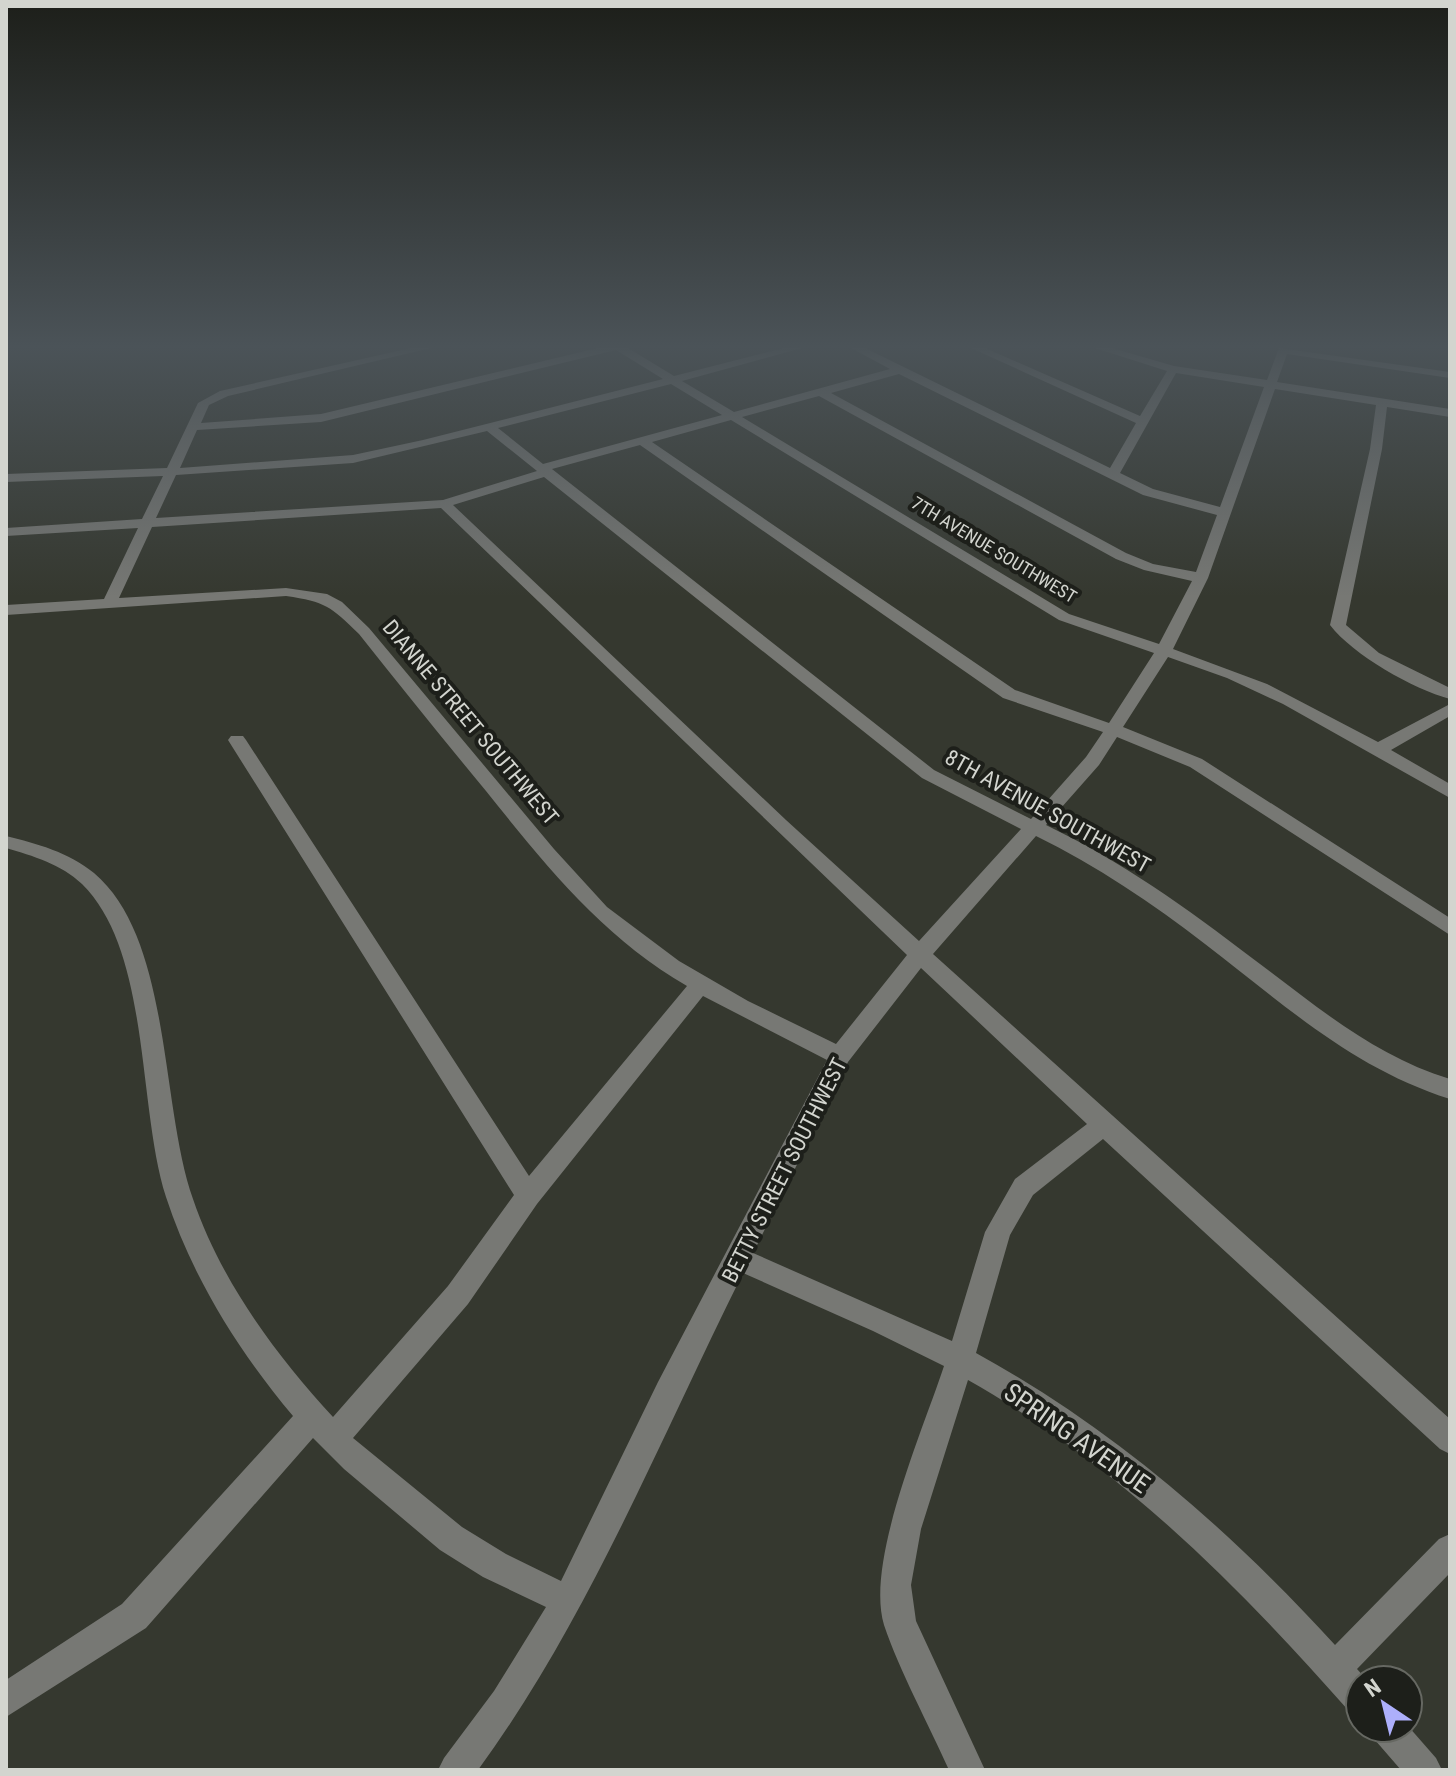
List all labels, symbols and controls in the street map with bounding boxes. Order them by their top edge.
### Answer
street label: 7TH AVENUE SOUTHWEST [908,492,1081,607]
street label: DIANNE STREET SOUTHWEST [378,615,564,830]
street label: 8TH AVENUE SOUTHWEST [941,745,1155,878]
street label: BETTY STREET SOUTHWEST [717,1054,852,1287]
street label: SPRING AVENUE [998,1377,1156,1499]
north arrow [1344,1664,1424,1744]
text: N [1360,1674,1386,1702]

